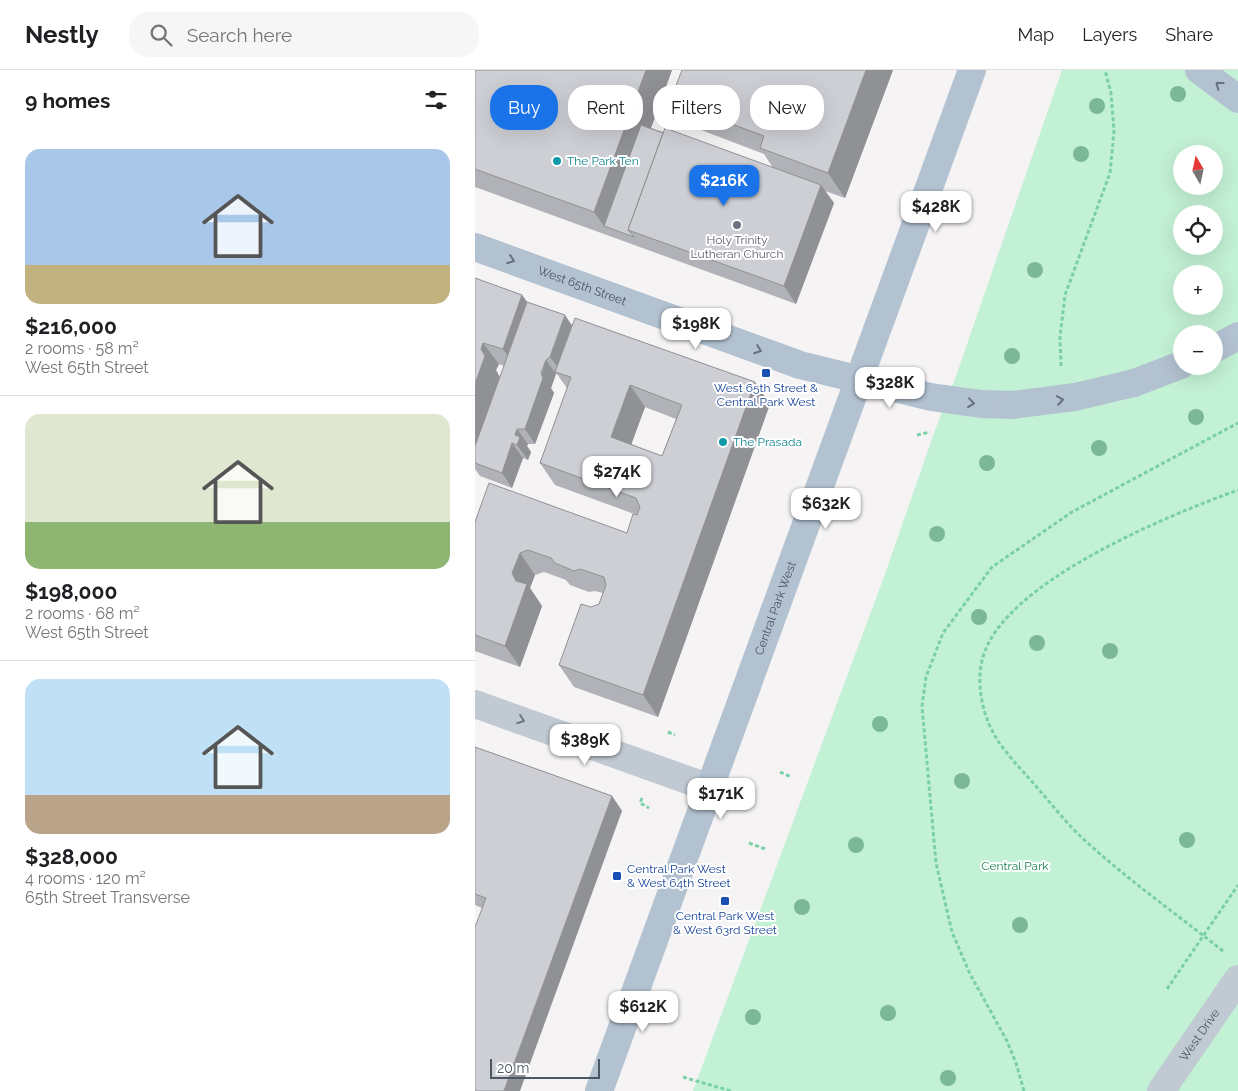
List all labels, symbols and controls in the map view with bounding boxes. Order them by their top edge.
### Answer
search box [129,12,479,57]
text: Nestly [25,20,99,49]
icon: search [147,21,175,49]
text: Search here [187,24,292,46]
text: Map [1018,24,1054,45]
text: Layers [1082,24,1137,45]
text: Share [1165,24,1213,45]
one-way arrow [1216,82,1225,90]
chip: Buy [490,85,558,130]
chip: Rent [568,85,643,130]
chip: Filters [653,85,740,130]
chip: New [750,85,824,130]
icon: filters [422,86,450,114]
text: 9 homes [25,88,110,113]
north arrow [1173,145,1223,195]
map controls [1173,145,1223,375]
place label: The Park Ten [567,154,639,168]
marker: The Park Ten [551,155,563,167]
pin: $216K [689,164,759,207]
text: $216K [700,171,748,190]
icon: home [193,181,283,271]
pin: $428K [901,190,971,233]
text: $428K [912,197,960,216]
button: locate [1173,205,1223,255]
marker: Holy Trinity Lutheran Church [731,219,743,231]
place label: Holy Trinity Lutheran Church [691,233,783,261]
one-way arrow [506,254,515,264]
street label: West 65th Street [536,263,628,308]
button: + [1173,265,1223,315]
pin: $198K [661,308,731,350]
text: $216,000 [25,314,117,339]
text: $198K [672,314,720,333]
button: − [1173,325,1223,375]
text: 2 rooms · 58 m² [25,339,139,358]
one-way arrow [753,344,761,354]
text: West 65th Street [25,358,149,377]
pin: $328K [855,366,925,409]
marker: West 65th Street & Central Park West [760,367,772,379]
text: $328K [866,373,914,392]
place label: West 65th Street & Central Park West [714,381,818,409]
one-way arrow [1056,395,1065,405]
one-way arrow [968,397,976,408]
place label: The Prasada [733,435,802,449]
marker: The Prasada [717,436,729,448]
icon: home [193,447,283,537]
pin: $274K [582,456,652,498]
text: $274K [593,462,641,481]
pin: $632K [791,488,861,530]
text: $632K [802,494,850,513]
street label: Central Park West [752,559,799,657]
text: $198,000 [25,579,117,604]
text: 2 rooms · 68 m² [25,604,140,623]
text: West 65th Street [25,623,149,642]
icon: home [193,712,283,802]
one-way arrow [516,714,525,724]
pin: $389K [550,724,620,766]
text: $389K [561,730,609,749]
pin: $171K [686,778,756,820]
text: $171K [698,784,744,803]
text: $328,000 [25,844,118,869]
park label: Central Park [981,859,1049,873]
place label: Central Park West & West 64th Street [627,862,730,890]
text: 4 rooms · 120 m² [25,869,146,888]
marker: Central Park West & West 64th Street [611,870,623,882]
text: 65th Street Transverse [25,888,190,907]
marker: Central Park West & West 63rd Street [719,895,731,907]
place label: Central Park West & West 63rd Street [673,909,777,937]
pin: $612K [608,990,678,1033]
text: $612K [619,997,667,1016]
street label: West Drive [1177,1006,1222,1064]
scale bar [490,1056,600,1079]
text: 20 m [497,1060,529,1076]

